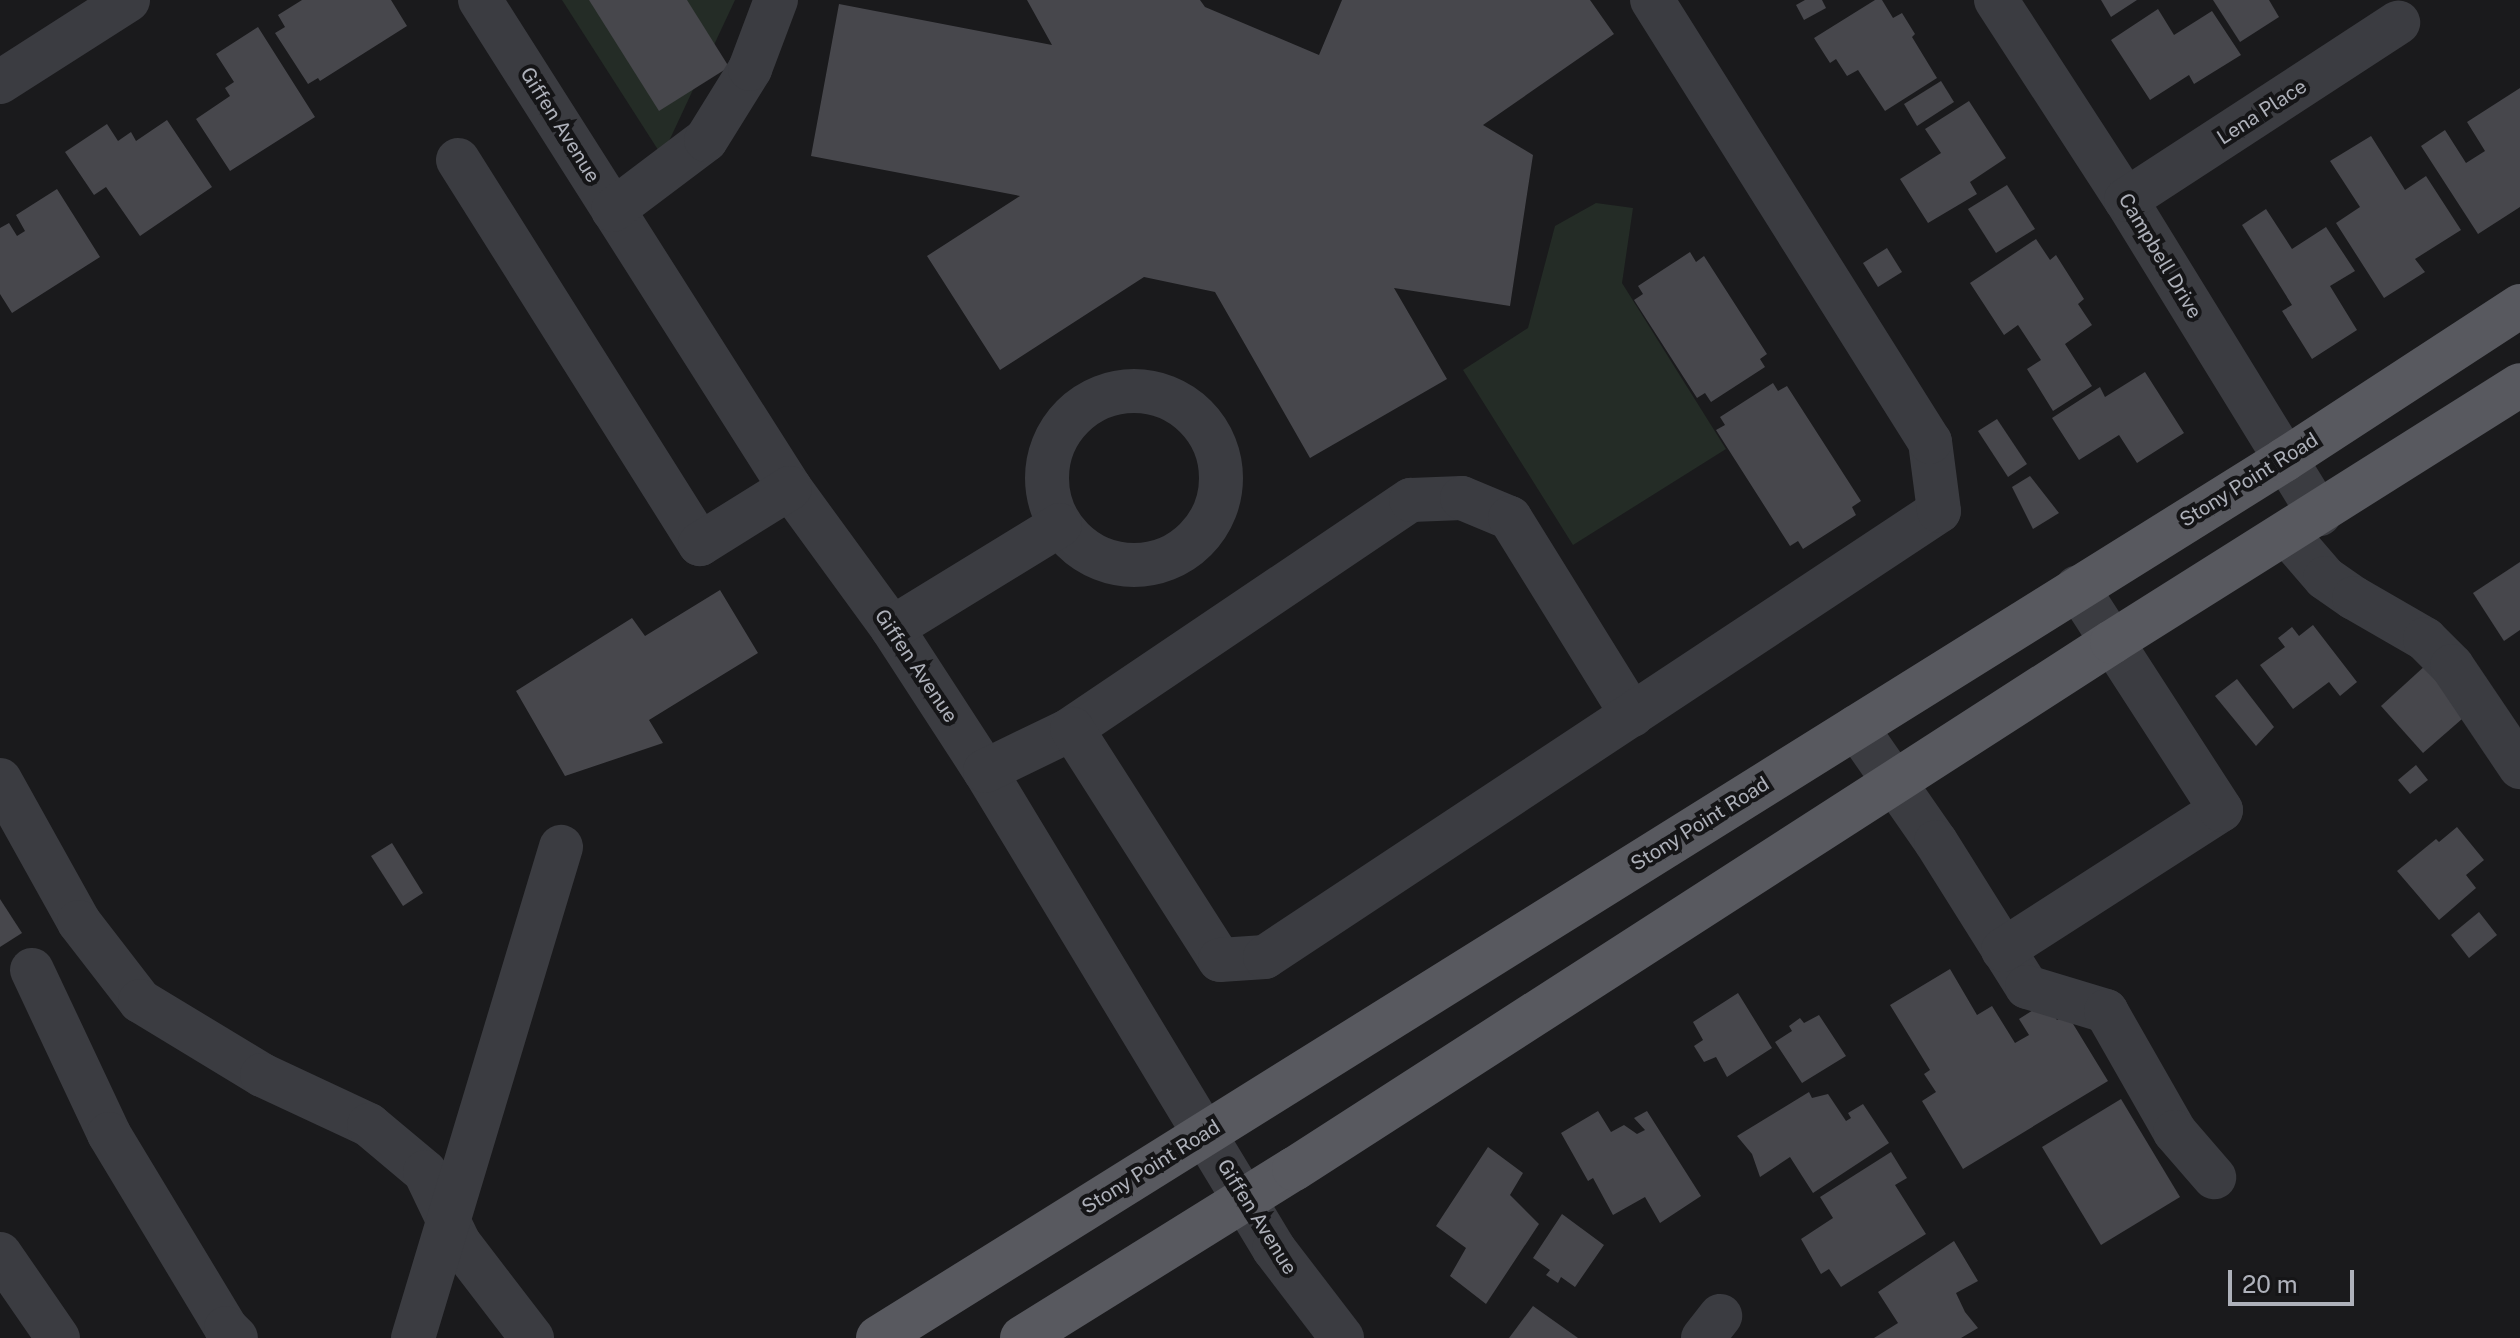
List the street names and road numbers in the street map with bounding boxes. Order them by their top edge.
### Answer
street label: Giffen Avenue [515,63,605,187]
street label: Lena Place [2213,74,2311,150]
street label: Campbell Drive [2113,189,2207,323]
street label: Stony Point Road [2175,428,2323,532]
street label: Giffen Avenue [869,605,963,727]
street label: Stony Point Road [1626,772,1774,876]
street label: Stony Point Road [1077,1115,1225,1219]
street label: Giffen Avenue [1212,1155,1302,1279]

